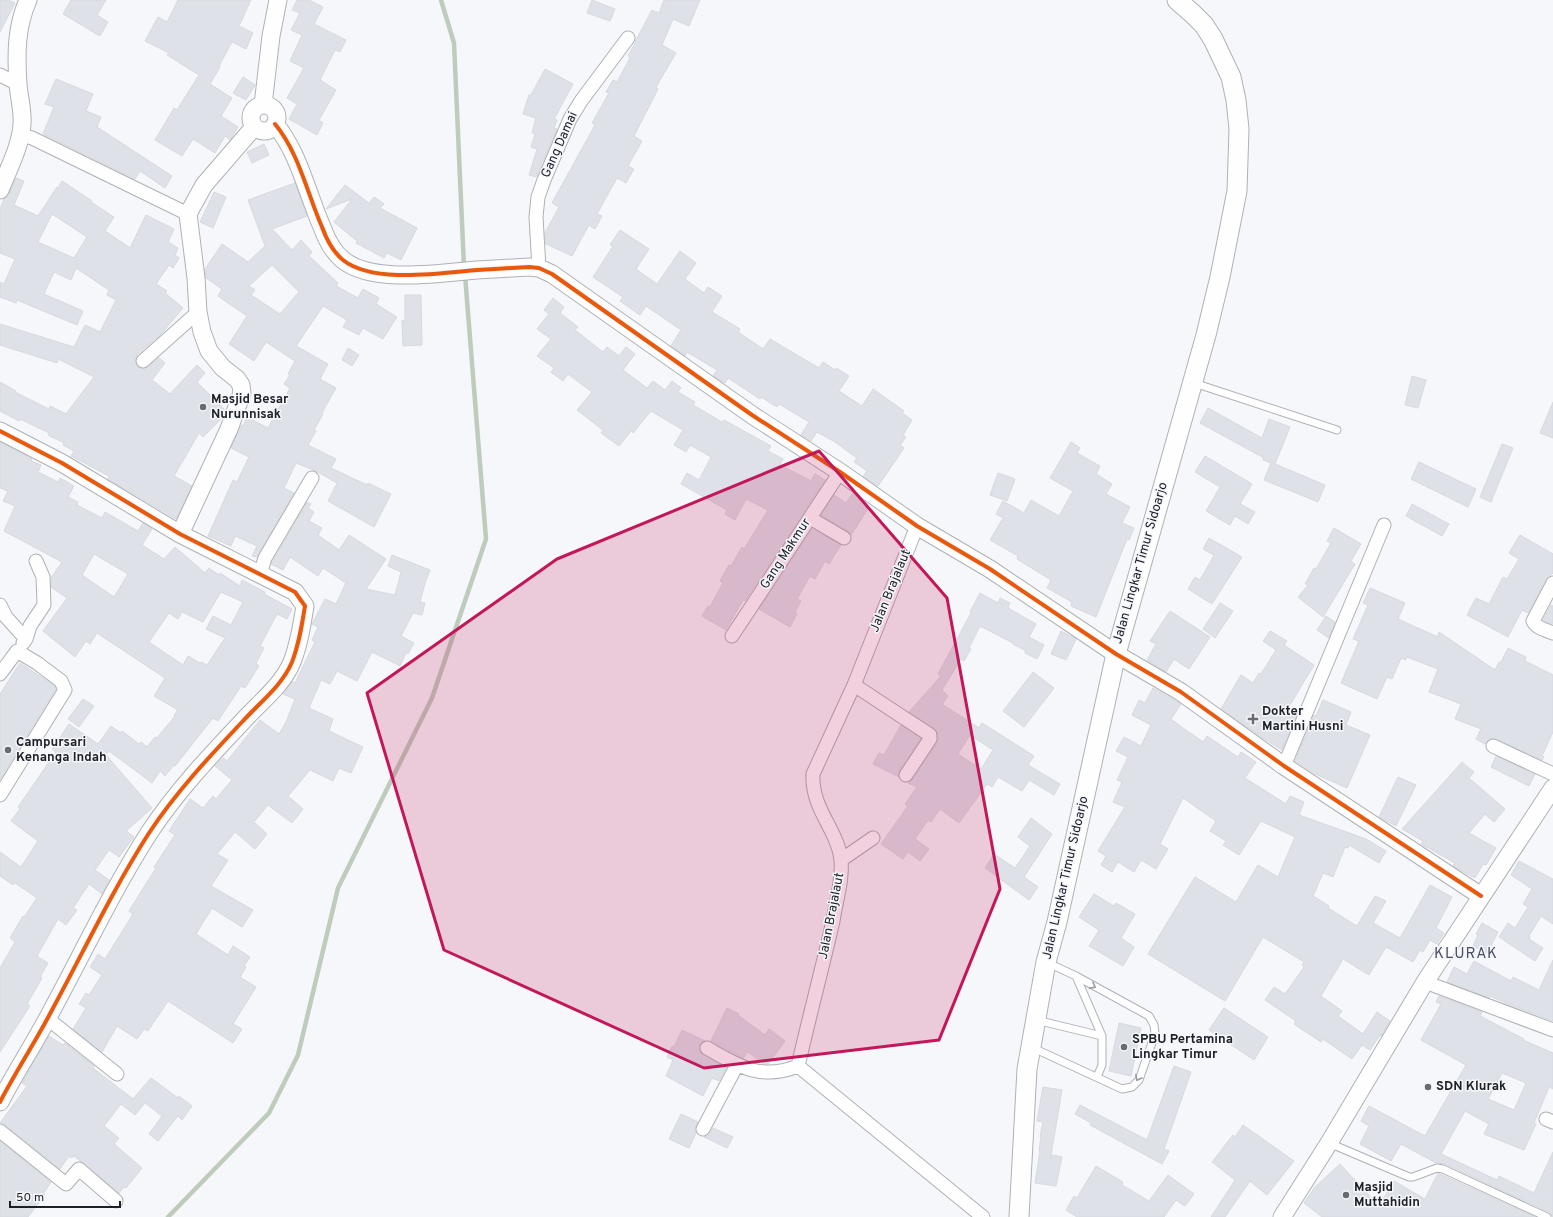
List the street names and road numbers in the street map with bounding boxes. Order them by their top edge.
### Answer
street label: Gang Damai [538,109,582,181]
street label: Jalan Lingkar Timur Sidoarjo [1110,480,1172,646]
street label: Gang Makmur [757,516,815,592]
street label: Jalan Brajalaut [867,547,915,635]
street label: Jalan Lingkar Timur Sidoarjo [1039,795,1093,961]
street label: Jalan Brajalaut [816,871,848,961]

